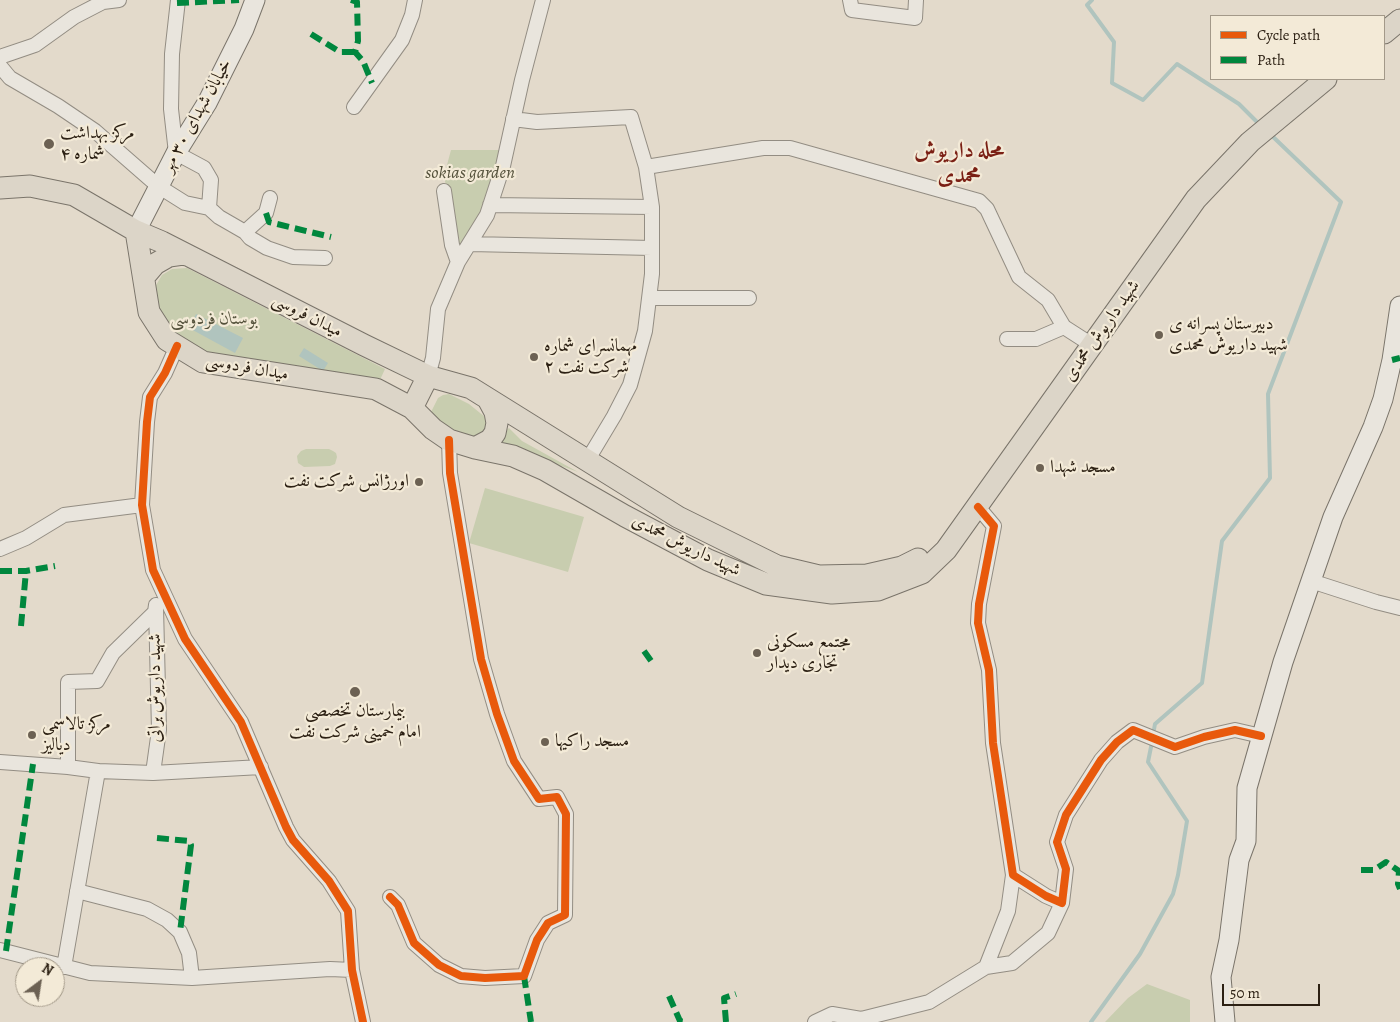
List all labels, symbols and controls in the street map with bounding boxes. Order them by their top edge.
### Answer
legend [1210,15,1385,80]
text: Cycle path [1257,25,1320,45]
text: Path [1257,50,1285,70]
street label: خیابان شهدای ۳۰ مهر [157,56,237,176]
place label: مرکز بهداشت شماره ۴ [60,123,135,166]
marker: مرکز بهداشت شماره ۴ [42,137,56,151]
district label: محله داریوش محمدی [914,139,1004,190]
park label: sokias garden [425,163,515,185]
street label: شهید داریوش محمدی [1059,276,1145,386]
street label: میدان فروسی [268,289,346,343]
park label: بوستان فردوسی [170,309,258,331]
place label: دبیرستان پسرانه ی شهید داریوش محمدی [1169,314,1288,356]
marker: دبیرستان پسرانه ی شهید داریوش محمدی [1153,329,1165,341]
place label: مهمانسرای شماره ۲ شرکت نفت [544,336,637,378]
street label: میدان فردوسی [204,350,290,386]
marker: مهمانسرای شماره ۲ شرکت نفت [528,351,540,363]
place label: مسجد شهدا [1050,457,1116,479]
marker: مسجد شهدا [1034,462,1046,474]
place label: اورژانس شرکت نفت [284,471,409,493]
marker: اورژانس شرکت نفت [413,476,425,488]
street label: شهید داریوش محمدی [628,510,744,582]
place label: مجتمع مسکونی تجاری دیدار [767,632,850,674]
street label: شهید داریوش براتی [145,633,167,743]
marker: مجتمع مسکونی تجاری دیدار [751,647,763,659]
marker: بیمارستان تخصصی امام خمینی شرکت نفت [348,685,362,699]
place label: بیمارستان تخصصی امام خمینی شرکت نفت [289,701,421,744]
place label: مرکز تالاسمی دیالیز [42,714,111,756]
marker: مرکز تالاسمی دیالیز [26,729,38,741]
place label: مسجد راکیها [555,731,629,753]
marker: مسجد راکیها [539,736,551,748]
north arrow [15,957,65,1007]
text: N [38,959,57,980]
scale bar [1225,974,1322,1006]
text: 50 m [1230,983,1260,1003]

